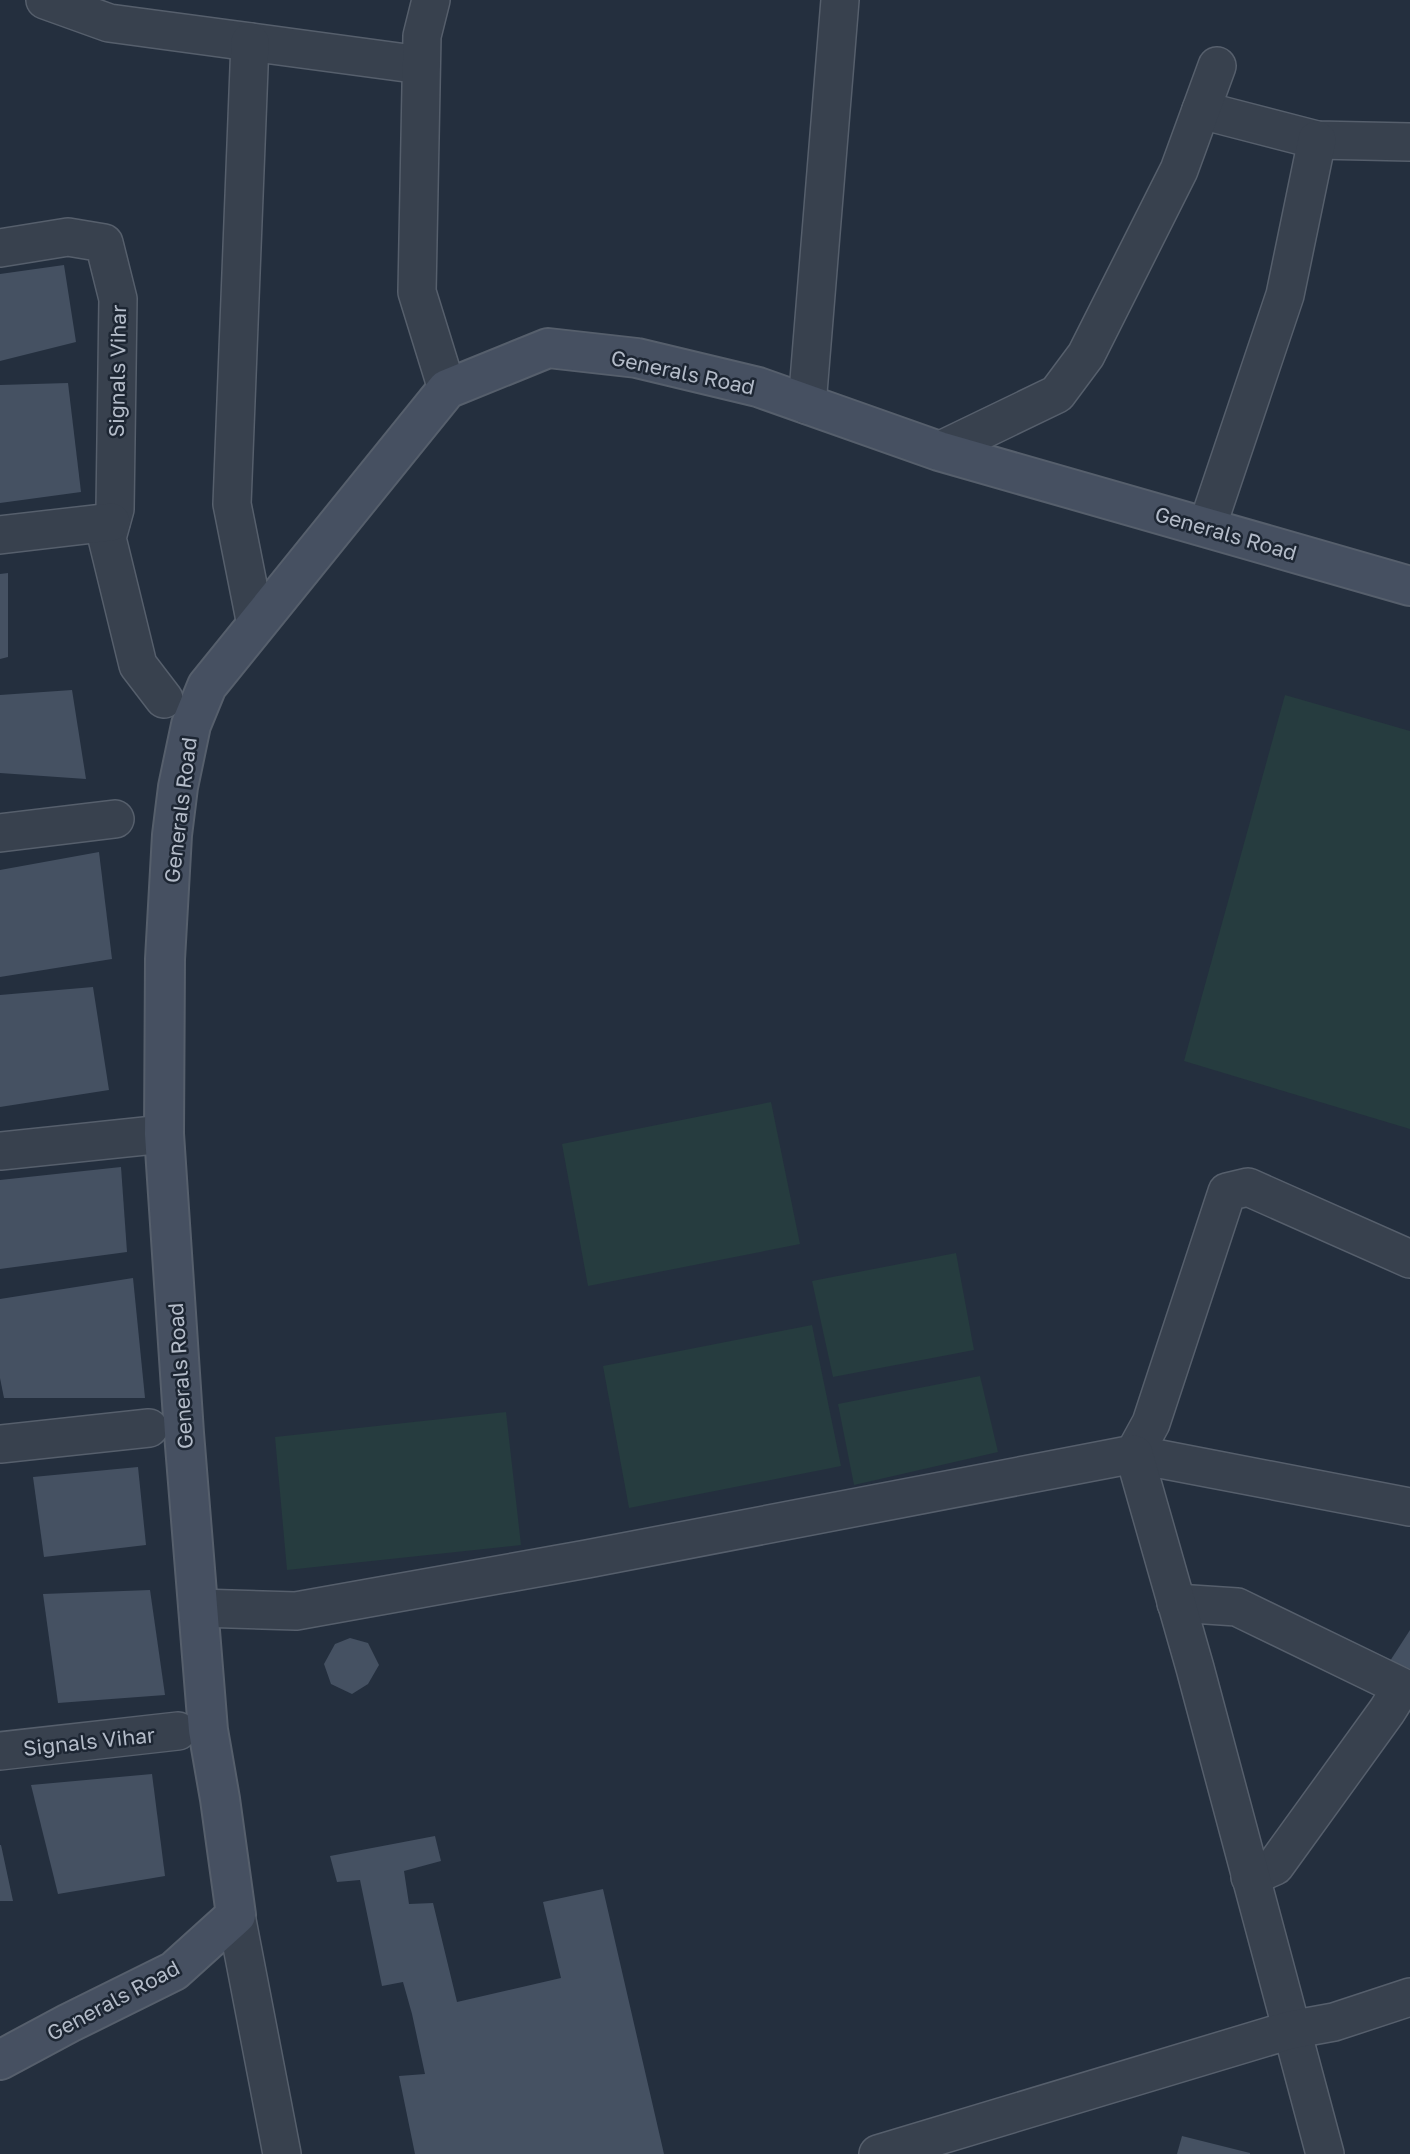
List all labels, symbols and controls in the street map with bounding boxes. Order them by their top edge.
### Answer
street label: Signals Vihar [103,305,131,437]
street label: Generals Road [609,344,757,400]
street label: Generals Road [1152,500,1300,566]
street label: Generals Road [158,736,202,884]
street label: Generals Road [162,1302,198,1450]
street label: Signals Vihar [22,1721,156,1761]
street label: Generals Road [42,1954,184,2046]

